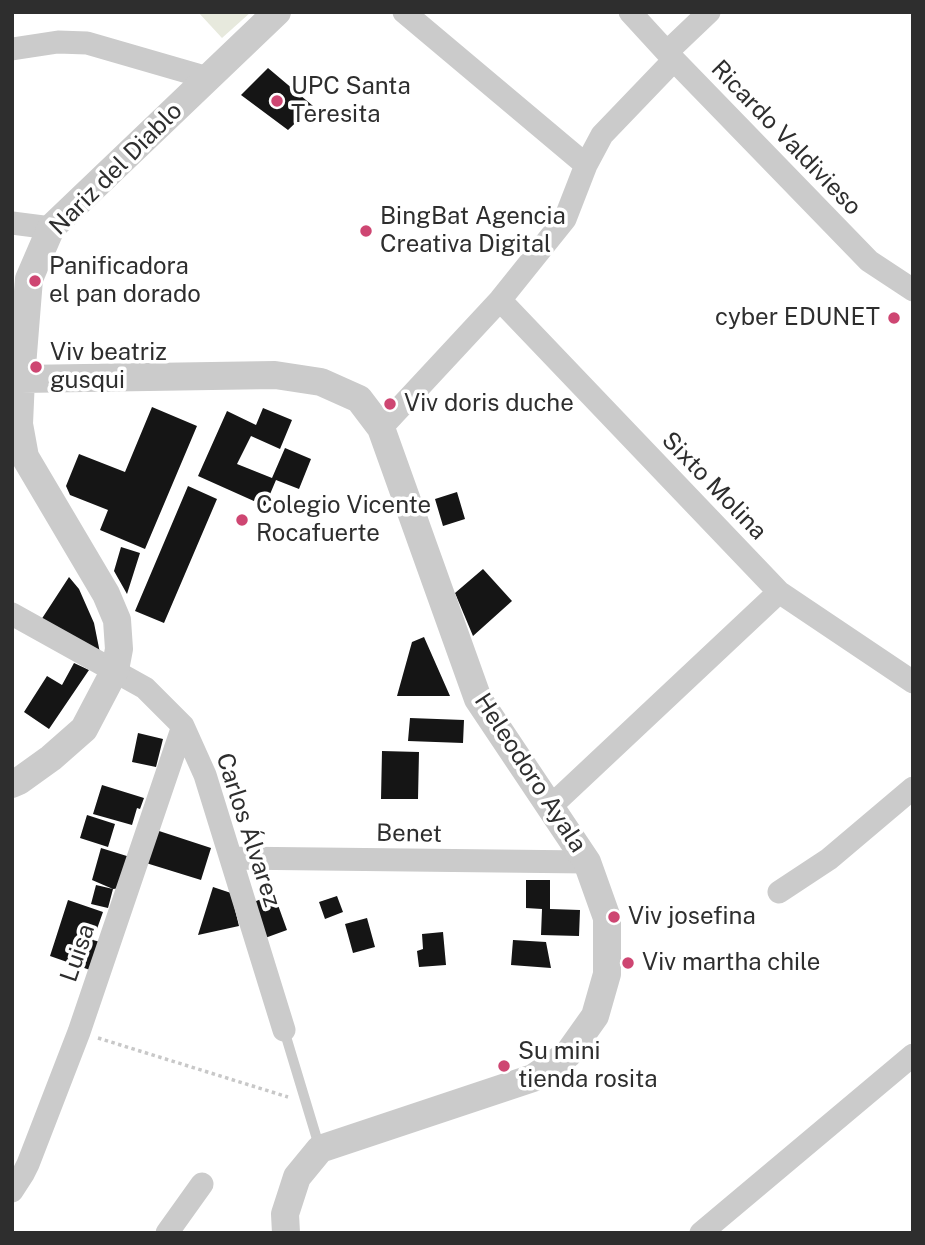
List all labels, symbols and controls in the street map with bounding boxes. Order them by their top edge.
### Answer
street label: Ricardo Valdivieso [705,55,867,221]
place label: UPC Santa Teresita [291,73,411,129]
marker: UPC Santa Teresita [269,93,285,109]
street label: Nariz del Diablo [44,97,188,241]
place label: BingBat Agencia Creativa Digital [380,203,566,259]
marker: BingBat Agencia Creativa Digital [358,223,374,239]
place label: Panificadora el pan dorado [49,253,201,309]
marker: Panificadora el pan dorado [27,273,43,289]
place label: cyber EDUNET [715,304,880,332]
marker: cyber EDUNET [886,310,902,326]
place label: Viv beatriz gusqui [50,339,167,395]
marker: Viv beatriz gusqui [28,359,44,375]
place label: Viv doris duche [404,390,574,418]
marker: Viv doris duche [382,396,398,412]
street label: Sixto Molina [656,426,772,546]
place label: Colegio Vicente Rocafuerte [256,492,431,548]
marker: Colegio Vicente Rocafuerte [234,512,250,528]
street label: Heleodoro Ayala [468,688,592,858]
street label: Carlos Álvarez [210,749,286,911]
street label: Benet [376,819,442,849]
place label: Viv josefina [628,903,756,931]
marker: Viv josefina [606,909,622,925]
street label: Luisa [55,920,101,986]
place label: Viv martha chile [642,949,820,977]
marker: Viv martha chile [620,955,636,971]
place label: Su mini tienda rosita [518,1038,657,1094]
marker: Su mini tienda rosita [496,1058,512,1074]

